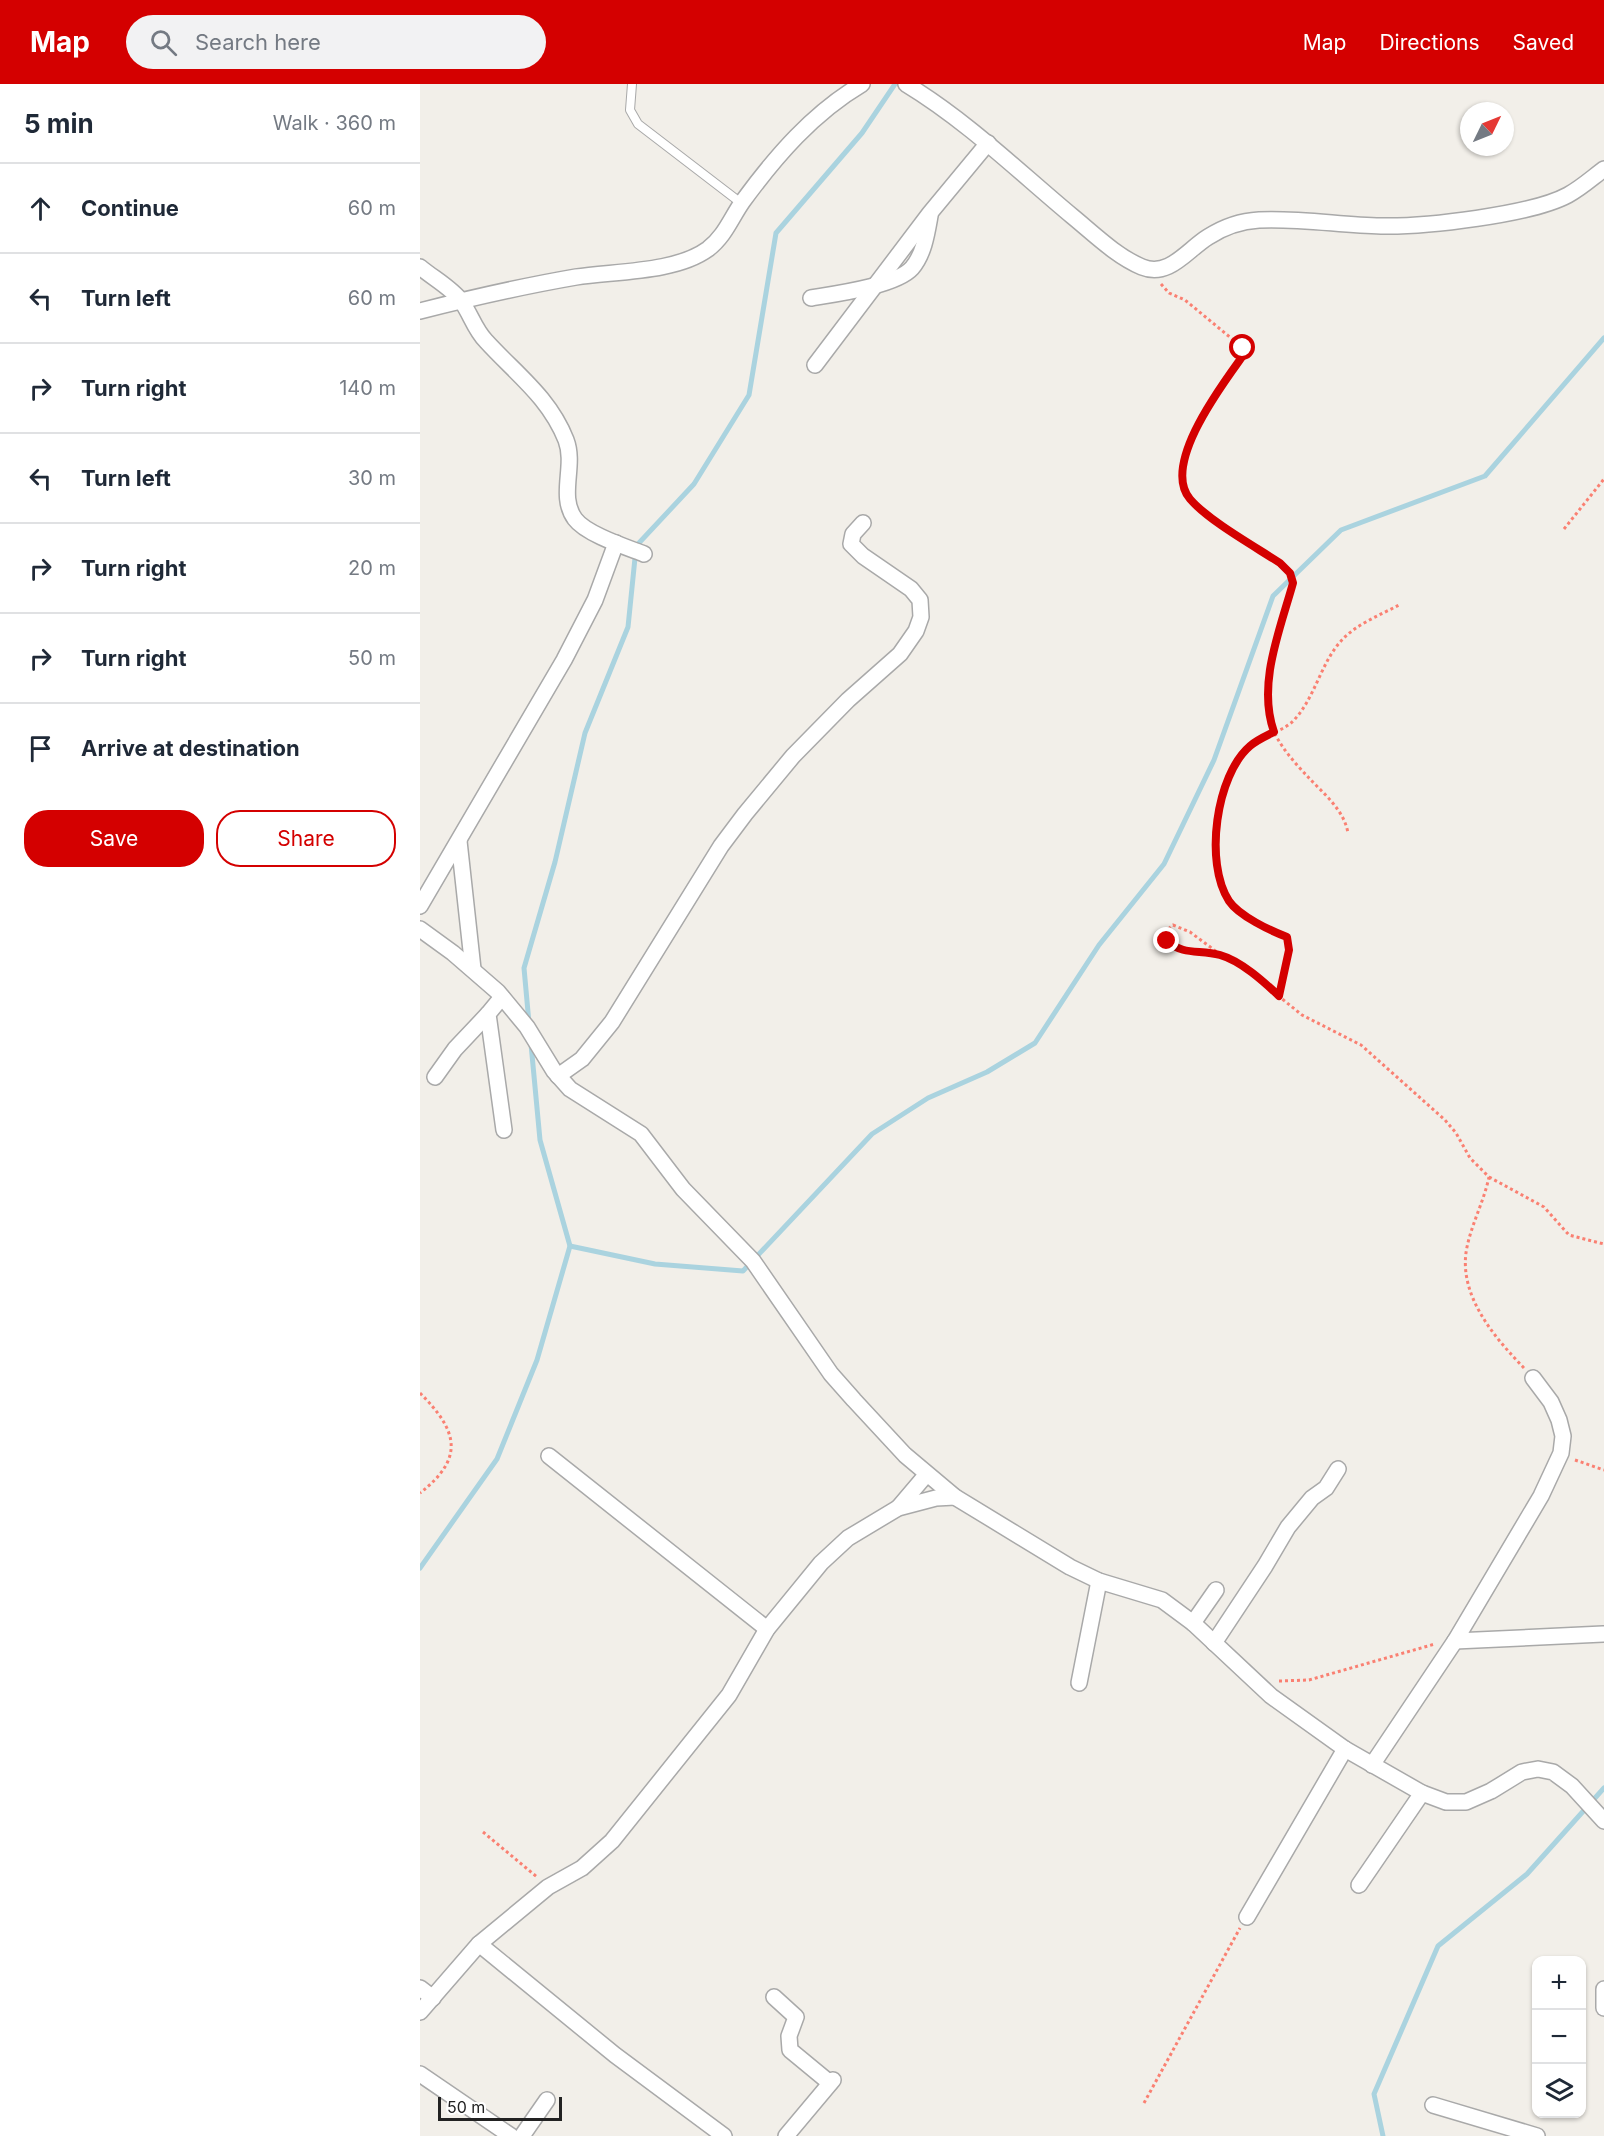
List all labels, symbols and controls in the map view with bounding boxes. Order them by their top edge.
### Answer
search box [126,15,546,69]
text: Map [30,25,90,59]
icon: search [147,26,180,59]
text: Search here [195,29,321,55]
text: Map [1303,30,1346,55]
text: Directions [1379,30,1480,55]
text: Saved [1513,30,1574,55]
north arrow [1460,102,1514,156]
text: 5 min [24,108,94,139]
text: Walk · 360 m [273,111,396,135]
icon: ahead [24,192,57,225]
text: Continue [81,195,179,221]
text: 60 m [348,196,396,220]
icon: left [24,282,57,315]
text: Turn left [81,285,171,311]
text: 60 m [348,286,396,310]
route start [1229,334,1255,360]
icon: right [24,372,57,405]
text: Turn right [81,375,187,401]
text: 140 m [339,376,396,400]
icon: left [24,462,57,495]
text: Turn left [81,465,171,491]
text: 30 m [348,466,396,490]
icon: right [24,552,57,585]
text: Turn right [81,555,187,581]
text: 20 m [348,556,396,580]
icon: right [24,642,57,675]
text: Turn right [81,645,187,671]
text: 50 m [348,646,396,670]
icon: arrive [24,732,57,765]
text: Arrive at destination [81,735,300,761]
button: Save [24,810,204,867]
button: Share [216,810,396,867]
route end [1153,927,1179,953]
map controls [1532,1956,1586,2118]
button: + [1532,1956,1586,2010]
button: − [1532,2010,1586,2064]
button: layers [1532,2064,1586,2118]
scale bar [438,2094,562,2122]
text: 50 m [447,2097,485,2117]

